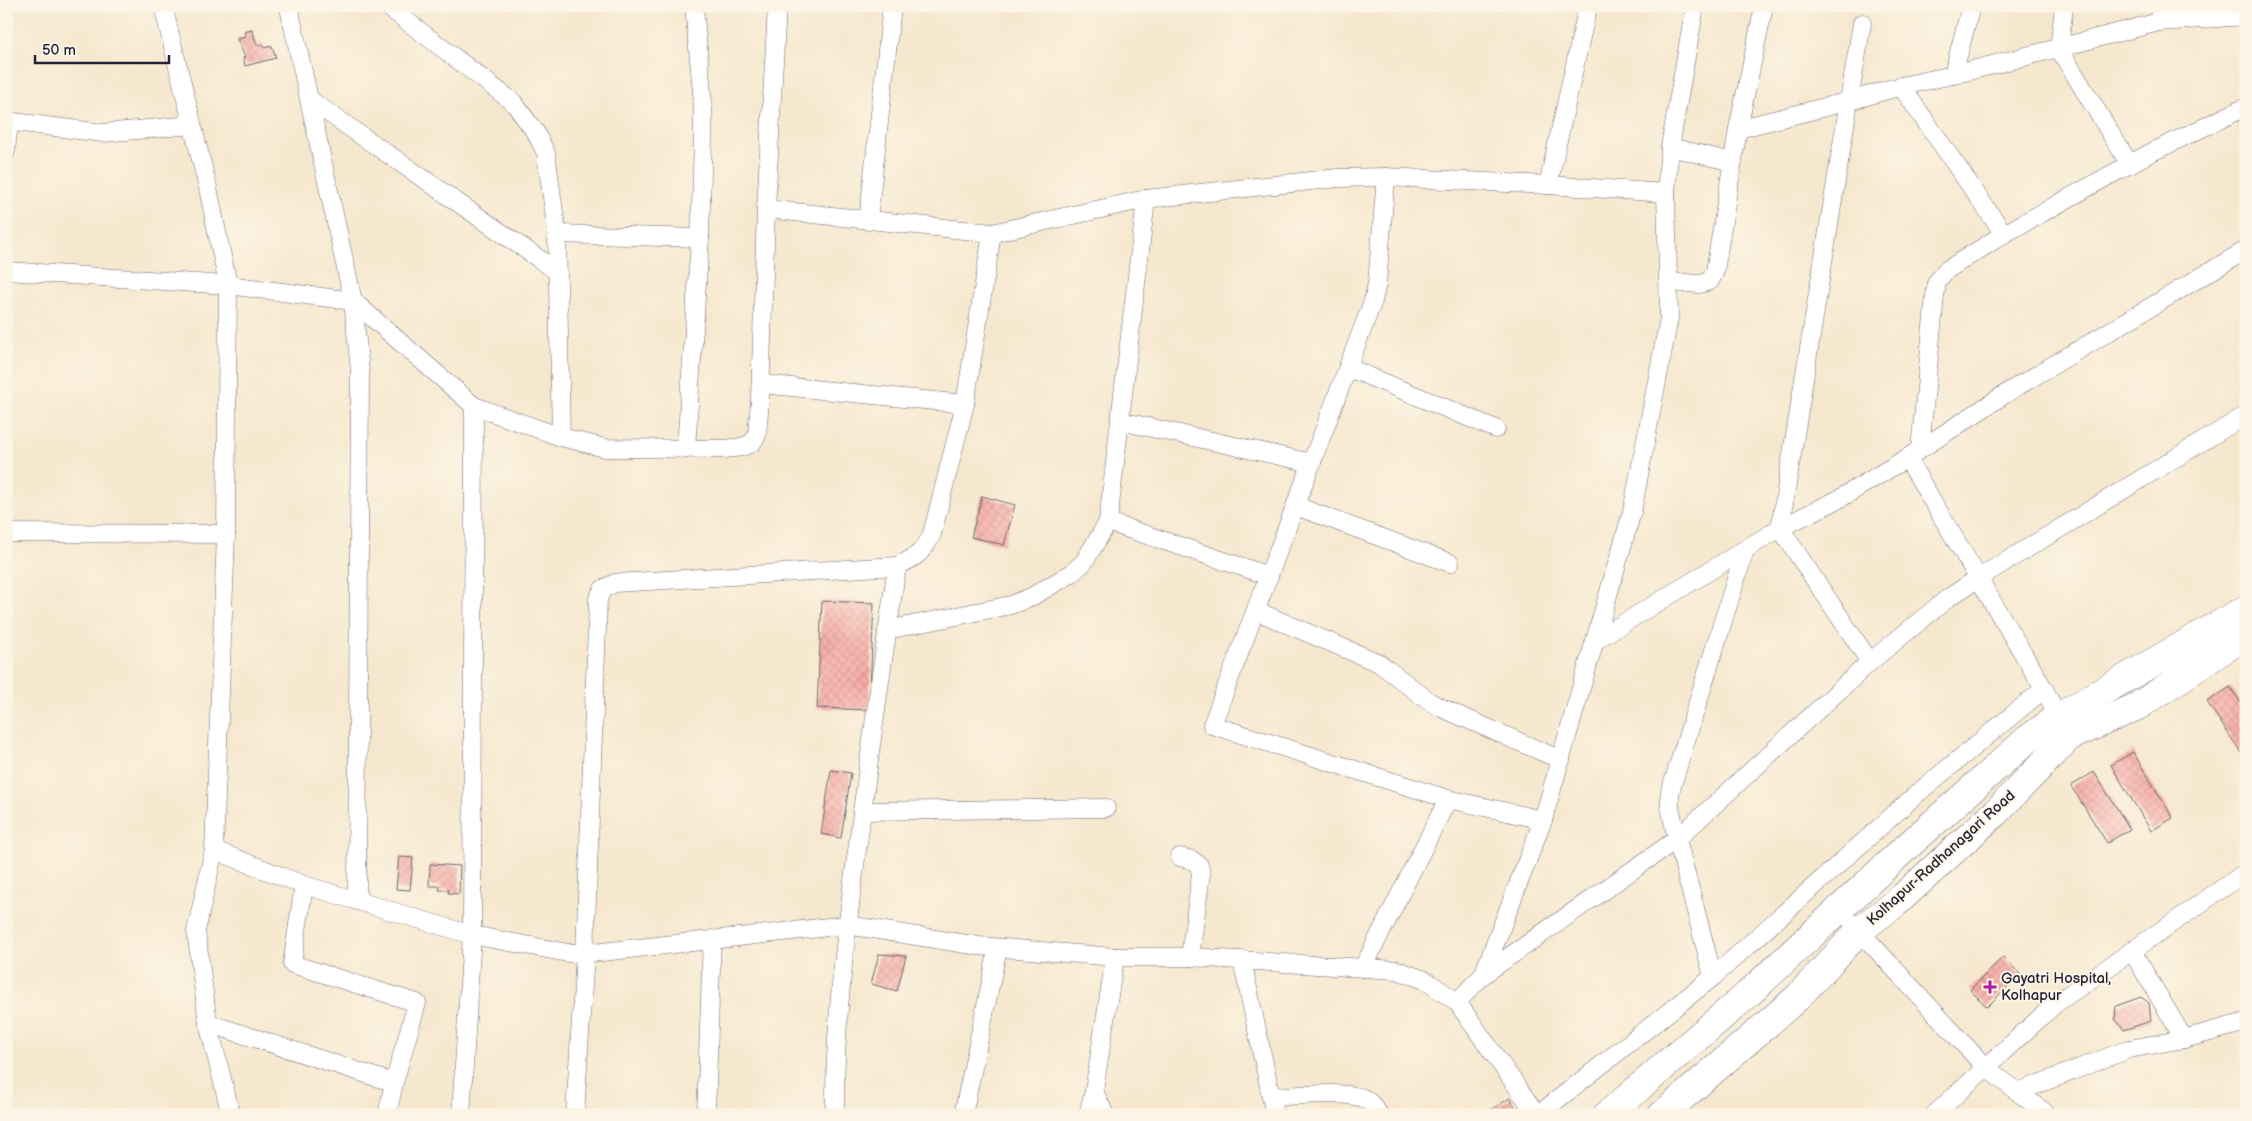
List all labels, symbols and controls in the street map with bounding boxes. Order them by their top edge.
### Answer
scale bar [35,32,169,64]
text: 50 m [42,41,76,60]
street label: Kolhapur-Radhanagari Road [1863,786,2019,930]
place label: Gayatri Hospital, Kolhapur [2001,969,2111,1005]
marker: Gayatri Hospital, Kolhapur [1983,980,1997,994]

